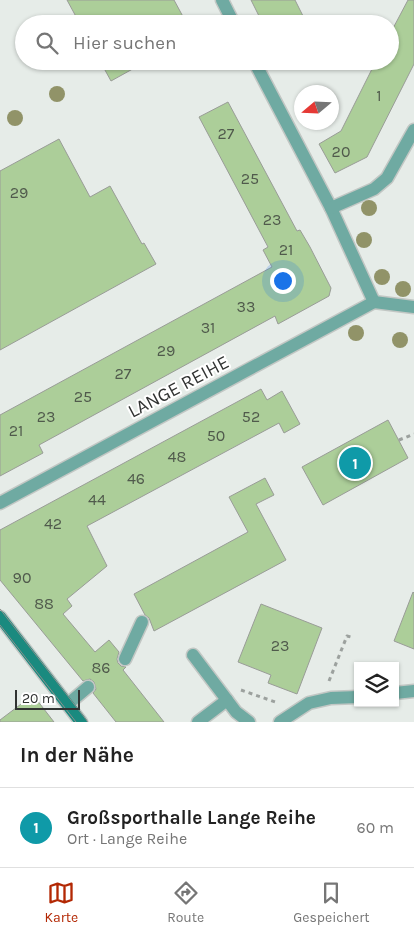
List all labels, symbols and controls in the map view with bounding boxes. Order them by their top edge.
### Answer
search box [15,15,399,70]
icon: search [33,29,61,57]
text: Hier suchen [73,32,176,54]
north arrow [294,85,339,130]
house number: 1 [376,86,382,105]
house number: 27 [218,124,235,143]
house number: 20 [332,142,350,161]
house number: 25 [241,169,259,188]
house number: 29 [10,183,28,202]
house number: 23 [263,210,281,229]
house number: 21 [279,240,293,259]
your location [270,268,296,294]
house number: 33 [237,297,255,316]
house number: 31 [201,318,215,337]
house number: 29 [157,341,175,360]
street label: LANGE REIHE [124,351,233,423]
house number: 27 [115,364,132,383]
house number: 25 [74,387,92,406]
house number: 23 [37,407,55,426]
house number: 52 [242,407,260,426]
house number: 21 [9,421,23,440]
house number: 50 [207,426,225,445]
pin: 1 [339,444,371,482]
house number: 48 [168,447,186,466]
house number: 46 [127,469,145,488]
house number: 44 [88,490,106,509]
house number: 42 [44,514,62,533]
house number: 90 [13,568,31,587]
house number: 88 [34,594,54,613]
house number: 23 [271,636,289,655]
house number: 86 [92,658,111,677]
map controls [354,662,399,707]
button: layers [354,662,399,707]
scale bar [15,687,80,710]
text: 20 m [22,690,55,707]
text: In der Nähe [20,743,134,767]
text: Großsporthalle Lange Reihe [67,807,316,829]
text: 1 [33,818,39,837]
text: 60 m [357,818,394,837]
text: Ort · Lange Reihe [67,829,187,848]
tab: Karte [44,879,78,926]
tab: Route [167,879,204,926]
tab: Gespeichert [293,879,370,926]

